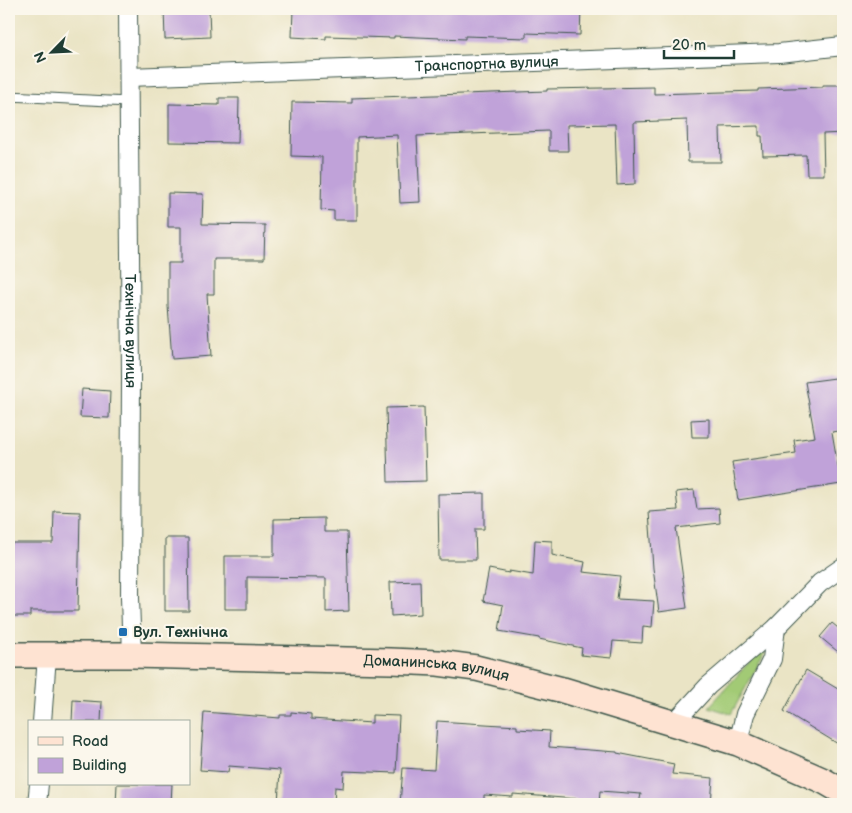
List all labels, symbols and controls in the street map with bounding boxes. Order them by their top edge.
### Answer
north arrow [28,28,78,78]
scale bar [664,28,734,60]
text: 20 m [672,36,706,55]
text: N [31,49,50,65]
street label: Транспортна вулиця [415,52,559,76]
street label: Технічна вулиця [120,274,140,388]
place label: Вул. Технічна [133,623,228,642]
marker: Вул. Технічна [117,626,129,638]
street label: Доманинська вулиця [363,651,511,686]
legend [28,720,190,786]
text: Road [72,732,108,751]
text: Building [72,756,127,775]

